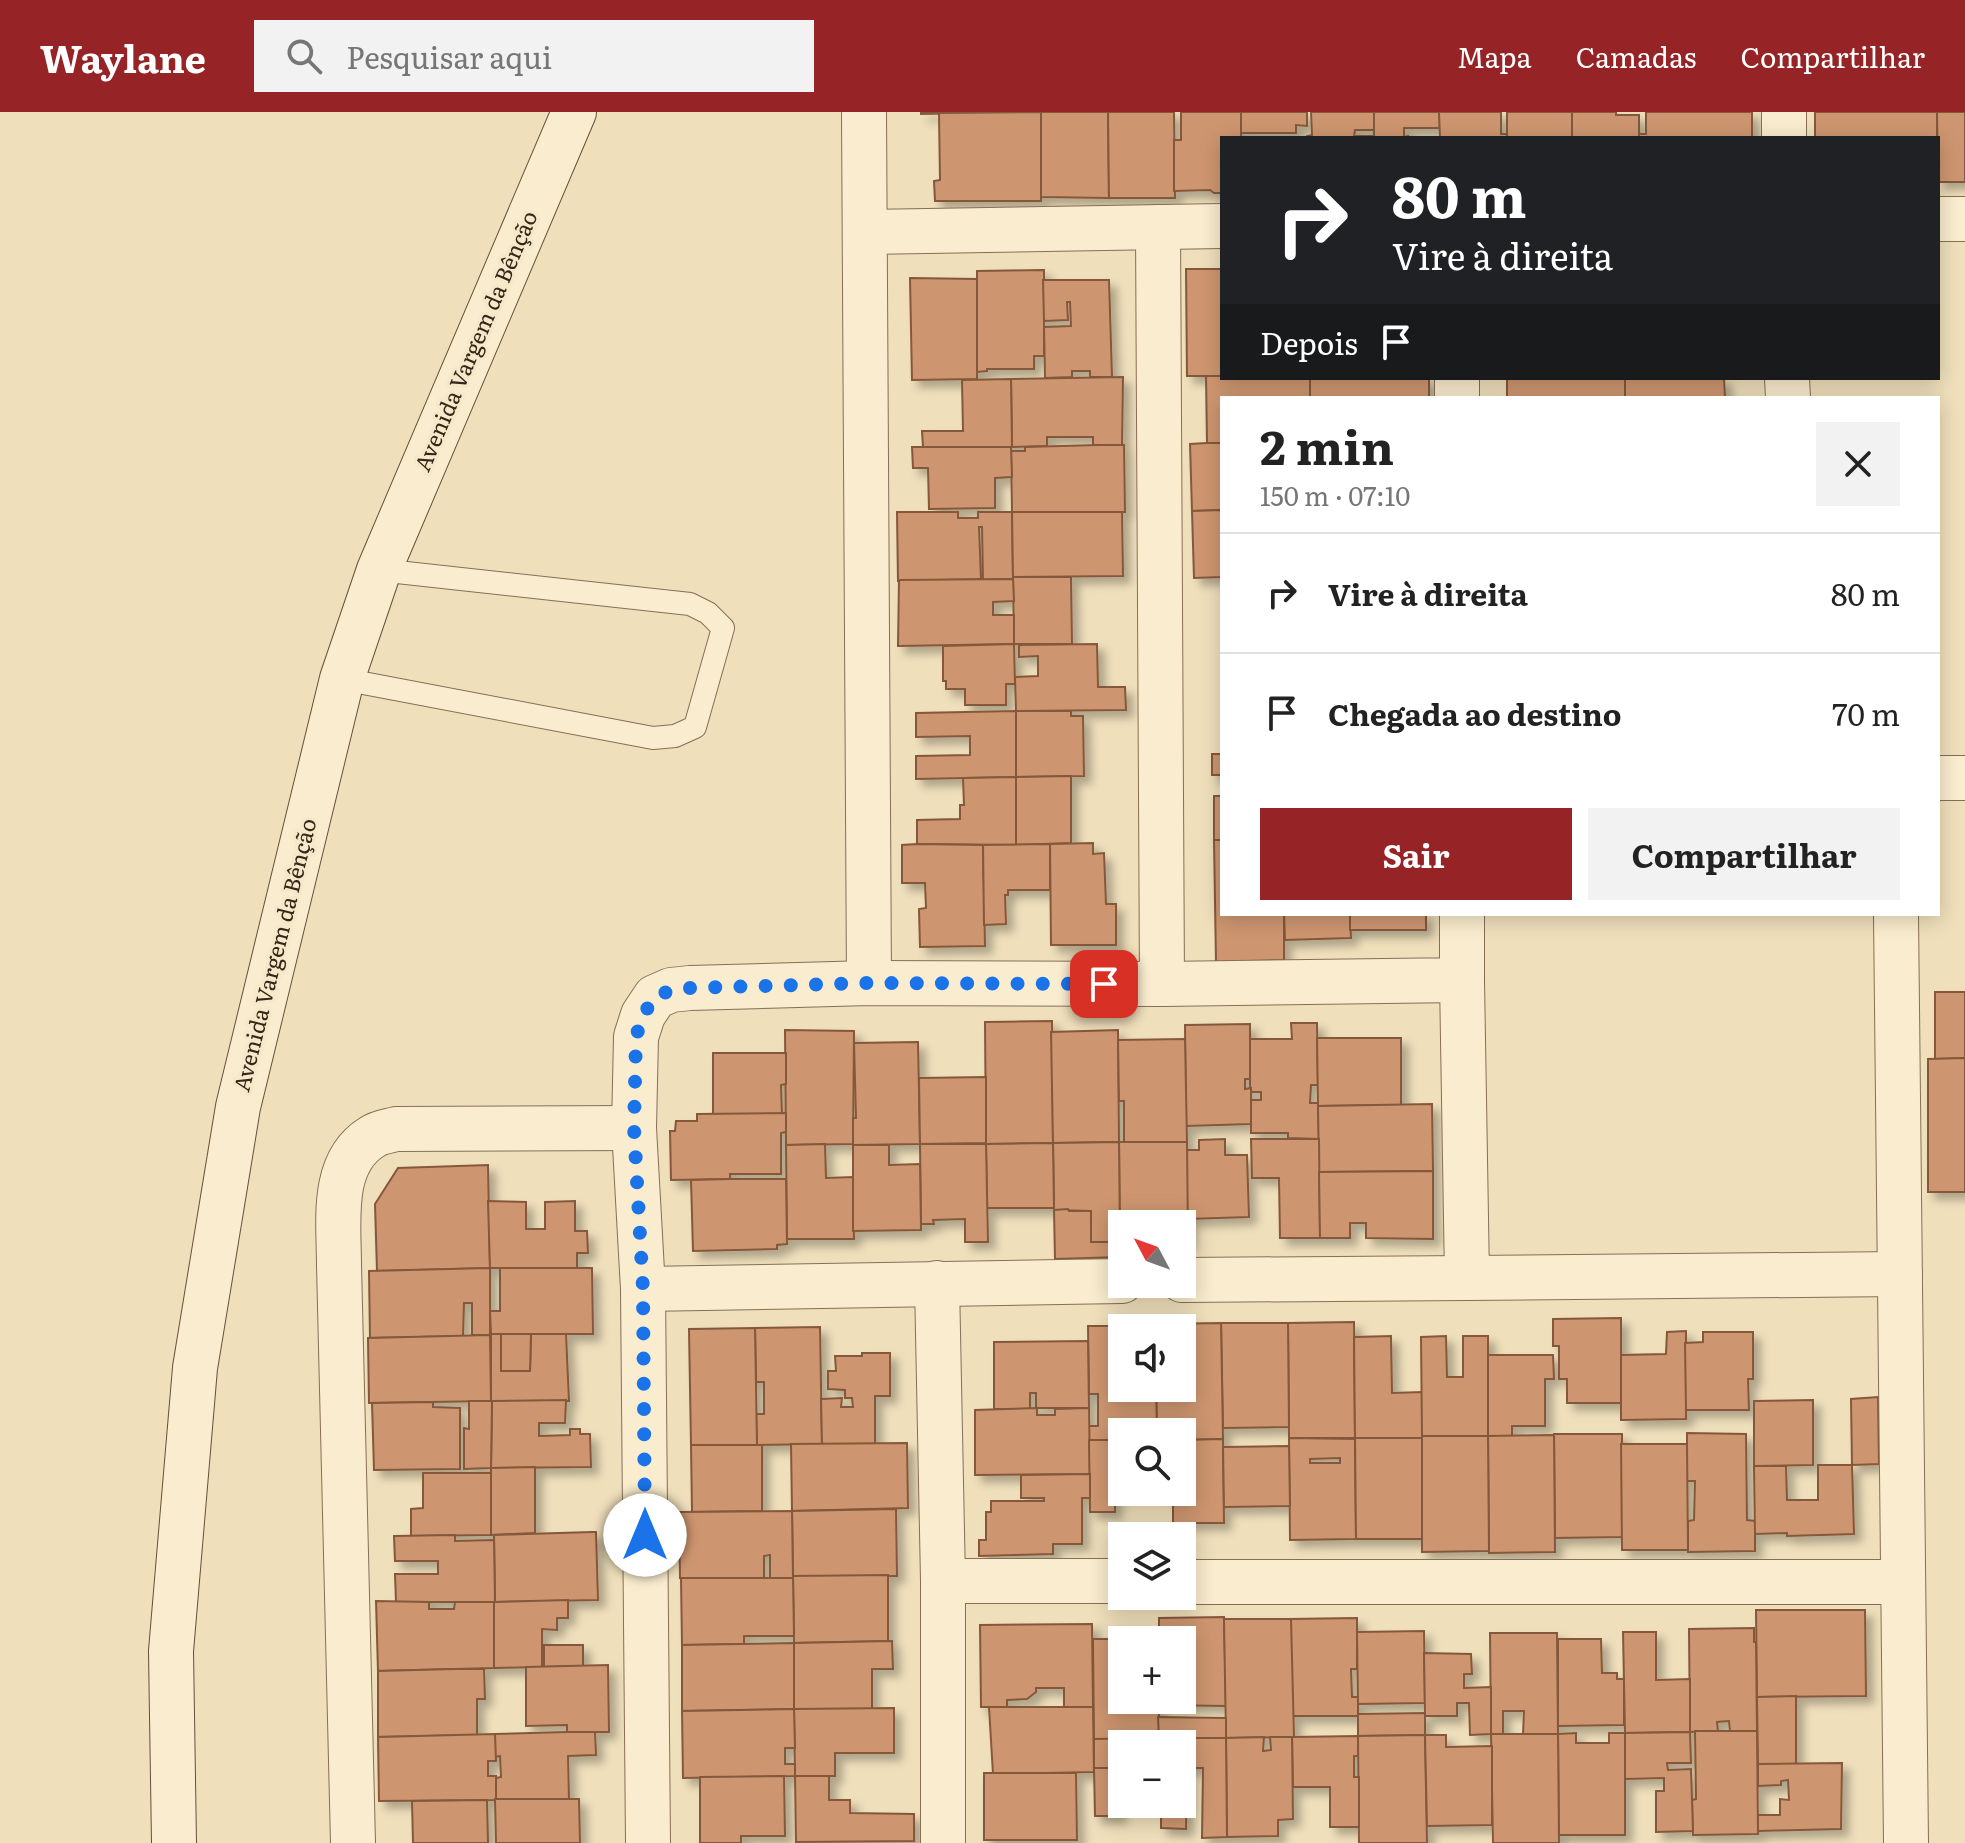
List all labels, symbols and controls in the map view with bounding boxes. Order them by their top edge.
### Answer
search box [254,20,814,92]
text: Waylane [40,28,206,85]
icon: search [282,34,326,78]
text: Pesquisar aqui [346,34,552,78]
text: Mapa [1457,35,1532,77]
text: Camadas [1576,35,1696,77]
text: Compartilhar [1740,35,1925,77]
text: 80 m [1392,152,1527,235]
icon: right [1260,168,1364,272]
street label: Avenida Vargem da Bênção [405,205,545,476]
text: Vire à direita [1392,228,1613,281]
text: Depois [1260,320,1358,364]
icon: arrive [1374,320,1418,364]
text: 2 min [1260,409,1394,480]
button: close [1816,422,1900,506]
text: 150 m · 07:10 [1260,475,1410,514]
icon: right [1260,571,1304,615]
text: Vire à direita [1328,571,1528,615]
text: 80 m [1831,571,1900,615]
icon: arrive [1260,691,1304,735]
text: Chegada ao destino [1328,691,1621,735]
text: 70 m [1832,691,1900,735]
button: Sair [1260,808,1572,900]
button: Compartilhar [1588,808,1900,900]
street label: Avenida Vargem da Bênção [224,815,323,1095]
pin [1070,950,1138,1018]
icon: arrive [1082,962,1126,1006]
north arrow [1108,1210,1196,1298]
map controls [1108,1210,1196,1818]
button: sound [1108,1314,1196,1402]
button: search [1108,1418,1196,1506]
position arrow [603,1493,687,1577]
button: layers [1108,1522,1196,1610]
button: + [1108,1626,1196,1714]
button: − [1108,1730,1196,1818]

